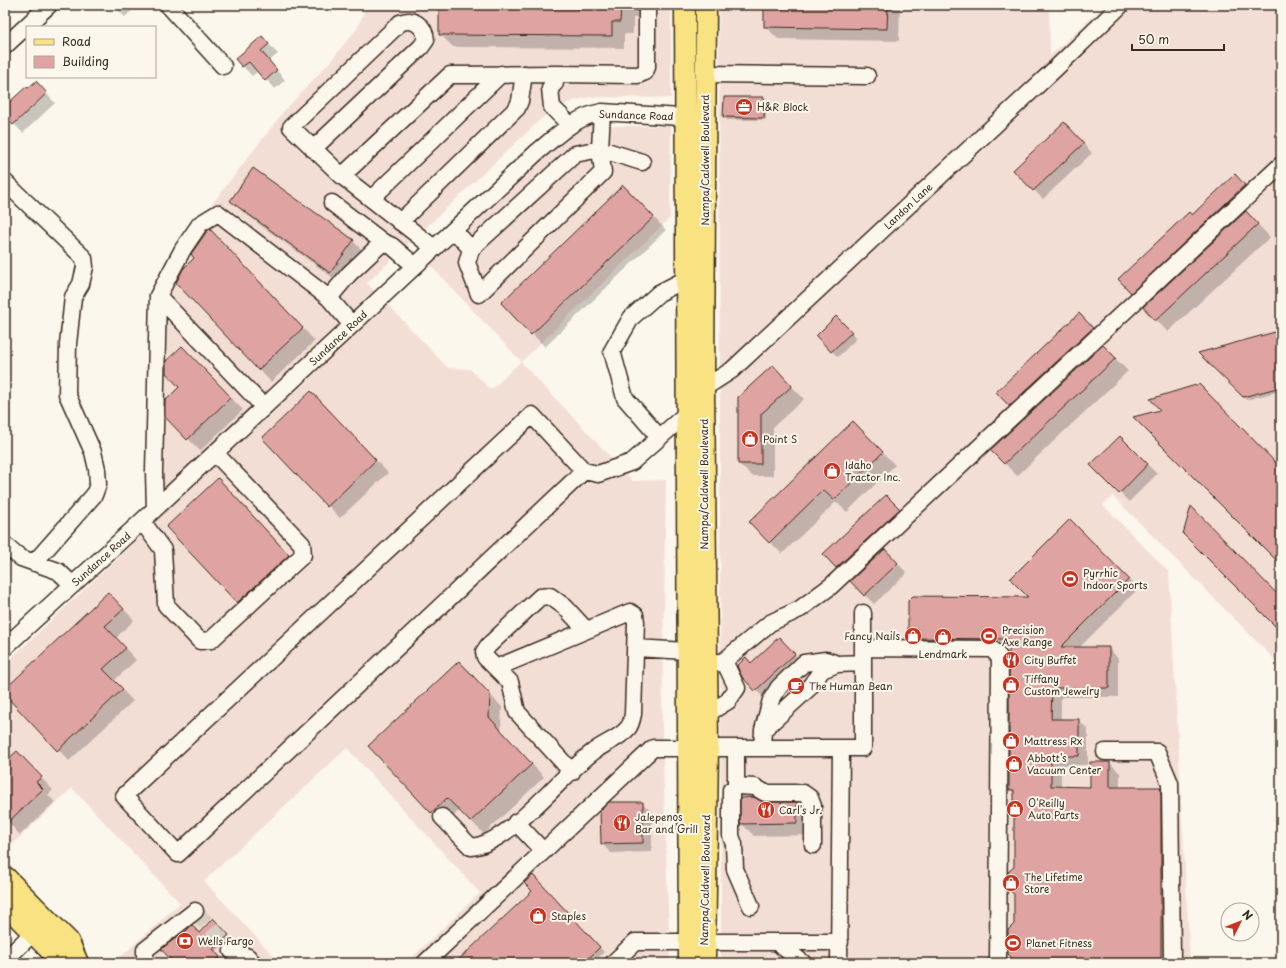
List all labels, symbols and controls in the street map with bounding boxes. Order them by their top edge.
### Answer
legend [26,26,156,78]
scale bar [1132,26,1224,52]
text: 50 m [1138,30,1169,48]
text: Road [62,32,91,50]
text: Building [62,52,109,70]
street label: Nampa/Caldwell Boulevard [697,95,712,225]
office icon: H&R Block [734,97,754,117]
place label: H&R Block [757,99,809,114]
street label: Sundance Road [598,106,674,123]
street label: Landon Lane [880,179,936,232]
street label: Sundance Road [305,306,370,369]
street label: Nampa/Caldwell Boulevard [696,419,711,549]
shop icon: Point S [740,429,760,449]
place label: Point S [763,431,797,446]
place label: Idaho Tractor Inc. [845,457,901,484]
shop icon: Idaho Tractor Inc. [822,461,842,481]
street label: Sundance Road [68,528,134,589]
place label: Pyrrhic Indoor Sports [1083,565,1148,592]
sports icon: Pyrrhic Indoor Sports [1060,569,1080,589]
place label: Precision Axe Range [1002,622,1053,649]
shop icon: Fancy Nails [903,626,923,646]
sports icon: Precision Axe Range [979,626,999,646]
shop icon: Lendmark [933,627,953,647]
place label: Fancy Nails [844,628,900,644]
place label: Lendmark [919,646,967,661]
restaurant icon: City Buffet [1001,650,1021,670]
place label: City Buffet [1024,652,1076,668]
place label: Tiffany Custom Jewelry [1024,671,1100,698]
shop icon: Tiffany Custom Jewelry [1001,675,1021,695]
cafe icon: The Human Bean [786,676,806,696]
place label: The Human Bean [809,678,892,693]
shop icon: Mattress Rx [1001,731,1021,751]
place label: Mattress Rx [1024,733,1082,748]
place label: Abbott's Vacuum Center [1027,750,1101,777]
shop icon: Abbott's Vacuum Center [1004,754,1024,774]
place label: O'Reilly Auto Parts [1028,795,1079,822]
shop icon: O'Reilly Auto Parts [1005,799,1025,819]
restaurant icon: Carl's Jr. [756,800,776,820]
place label: Carl's Jr. [779,802,822,817]
place label: Jalepenos Bar and Grill [635,809,698,836]
restaurant icon: Jalepenos Bar and Grill [612,813,632,833]
street label: Nampa/Caldwell Boulevard [696,814,713,946]
place label: The Lifetime Store [1024,869,1083,896]
shop icon: The Lifetime Store [1001,873,1021,893]
north arrow [1220,902,1260,942]
shop icon: Staples [528,906,548,926]
text: N [1238,906,1257,924]
place label: Staples [551,908,586,923]
bank icon: Wells Fargo [175,931,195,951]
place label: Wells Fargo [198,933,254,948]
sports icon: Planet Fitness [1003,933,1023,953]
place label: Planet Fitness [1026,935,1092,950]

